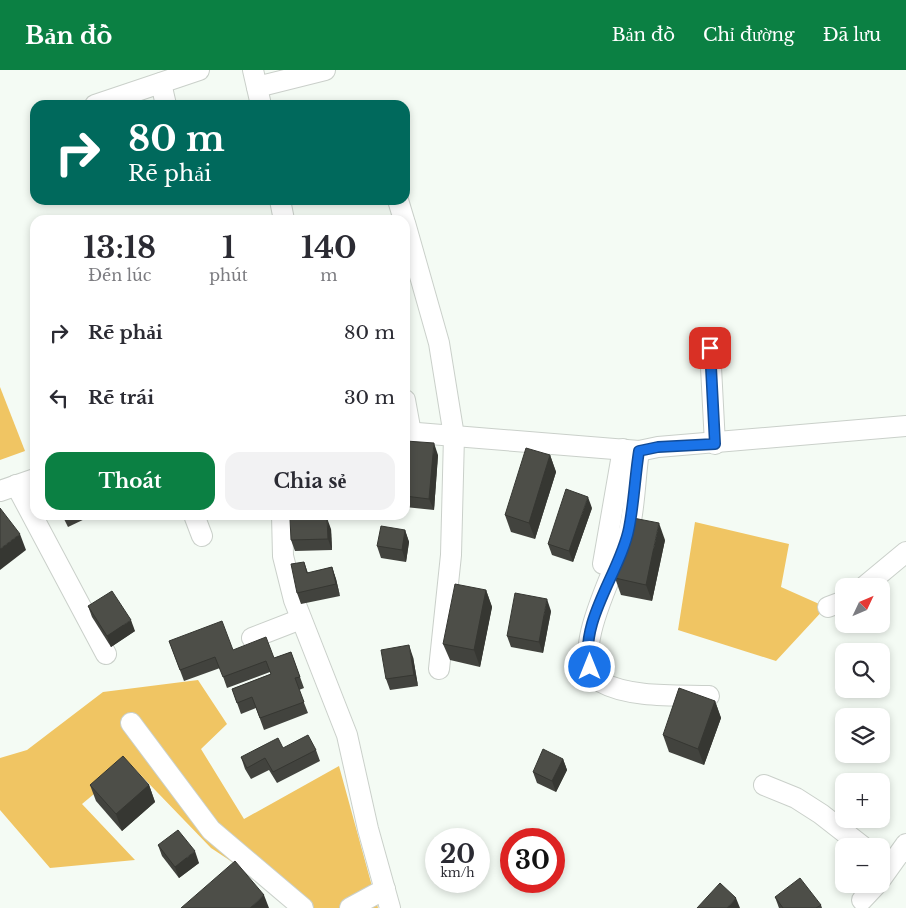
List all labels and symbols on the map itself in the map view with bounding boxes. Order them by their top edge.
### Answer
pin [689,327,731,369]
north arrow [835,578,890,632]
position arrow [563,640,615,692]
speed limit sign: 30 [500,828,565,893]

